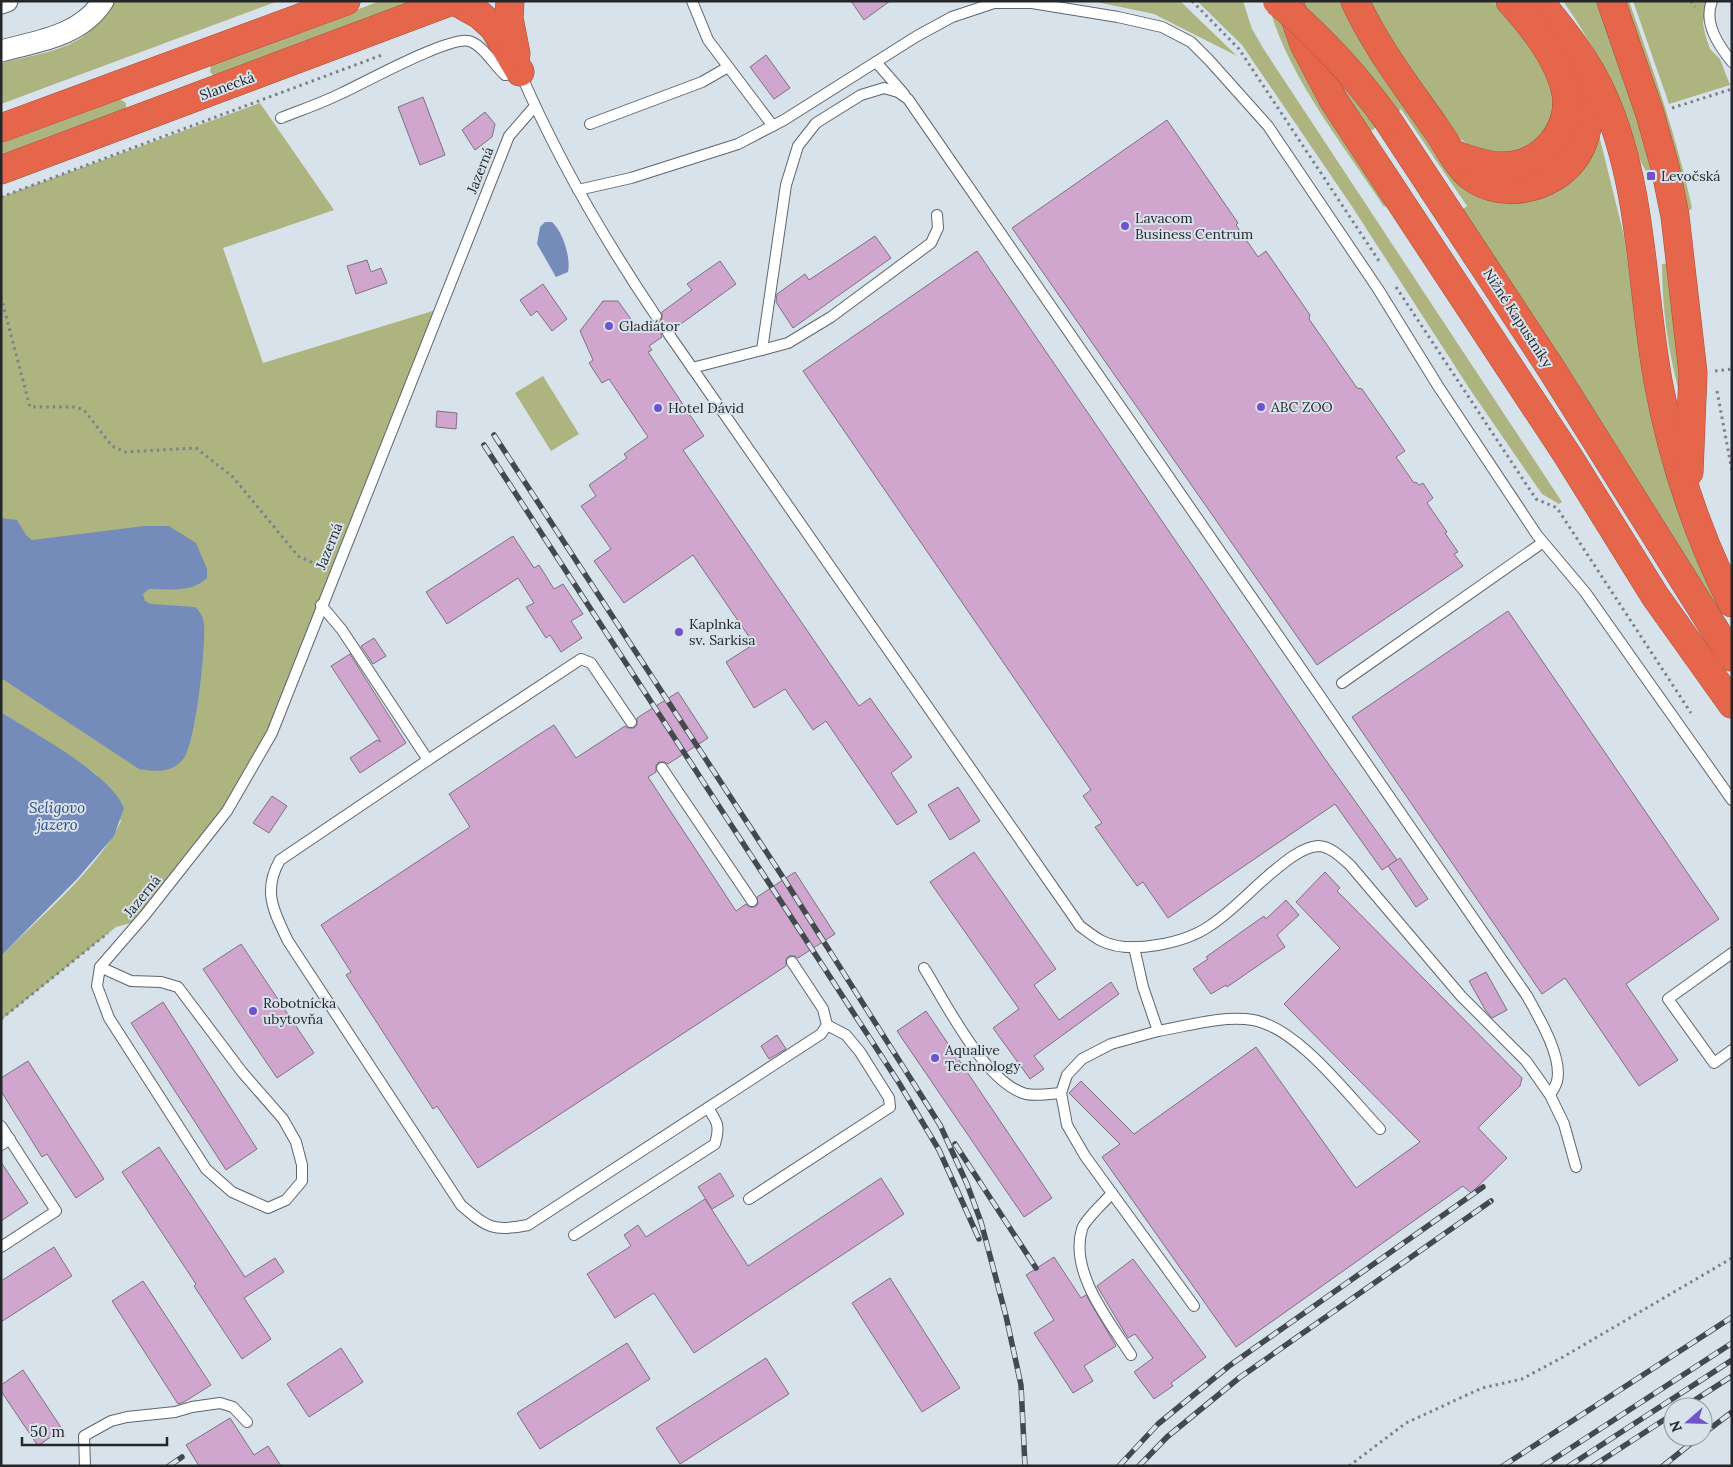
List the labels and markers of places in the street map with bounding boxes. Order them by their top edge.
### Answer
place label: Levočská [1661,167,1720,185]
marker: Levočská [1645,170,1657,182]
place label: Lavacom Business Centrum [1135,209,1254,243]
marker: Lavacom Business Centrum [1119,220,1131,232]
place label: Gladiátor [619,317,680,335]
marker: Gladiátor [603,320,615,332]
place label: ABC ZOO [1270,398,1333,416]
place label: Hotel Dávid [668,399,744,417]
marker: ABC ZOO [1255,401,1267,413]
marker: Hotel Dávid [652,402,664,414]
place label: Kaplnka sv. Sarkisa [689,615,755,649]
marker: Kaplnka sv. Sarkisa [673,626,685,638]
place label: Robotnícka ubytovňa [263,994,336,1028]
marker: Robotnícka ubytovňa [247,1005,259,1017]
place label: Aqualive Technology [944,1041,1021,1075]
marker: Aqualive Technology [929,1052,941,1064]

